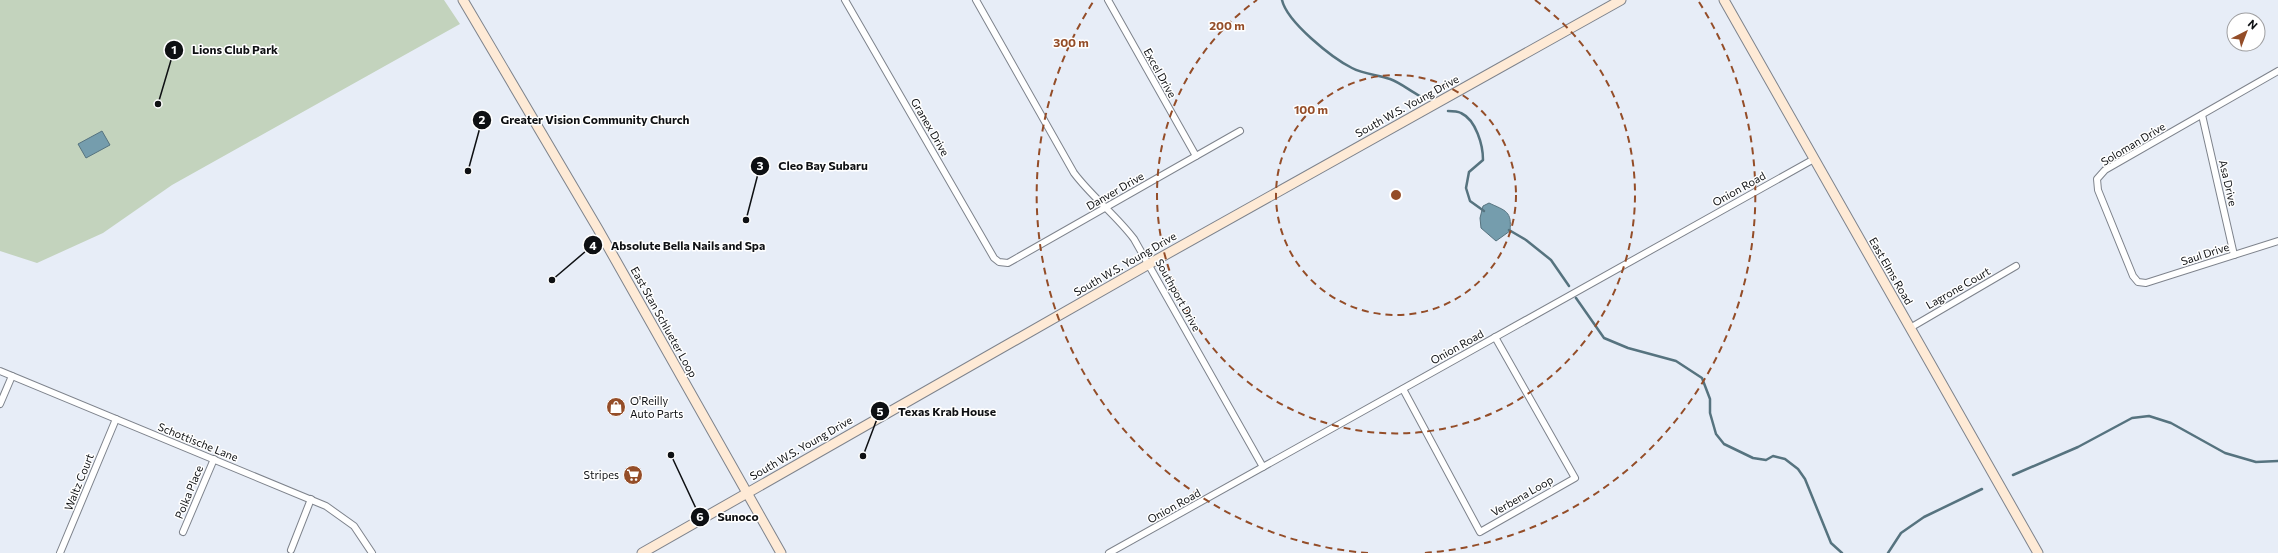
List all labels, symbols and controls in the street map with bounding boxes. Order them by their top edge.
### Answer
north arrow [2226,12,2266,52]
text: N [2246,17,2260,32]
text: 200 m [1209,18,1245,32]
text: 300 m [1053,35,1089,49]
callout: Lions Club Park [164,38,286,62]
text: 1 [171,42,177,56]
text: Lions Club Park [192,42,278,56]
street label: Excel Drive [1141,46,1180,100]
street label: South W.S. Young Drive [1353,72,1461,139]
street label: Granex Drive [909,95,952,158]
text: 100 m [1294,102,1328,116]
callout: Greater Vision Community Church [472,108,697,132]
text: 2 [479,112,486,126]
text: Greater Vision Community Church [501,112,689,126]
street label: Soloman Drive [2098,119,2167,168]
callout: Cleo Bay Subaru [750,154,875,178]
text: 3 [757,158,764,172]
text: Cleo Bay Subaru [778,158,868,172]
street label: Asa Drive [2217,159,2240,207]
street label: Danver Drive [1084,169,1146,212]
street label: Onion Road [1710,169,1768,209]
centre of rings [1389,188,1403,202]
street label: South W.S. Young Drive [1071,229,1178,298]
callout: Absolute Bella Nails and Spa [583,233,773,257]
street label: East Elms Road [1867,235,1916,307]
text: 4 [589,238,597,252]
text: Absolute Bella Nails and Spa [611,238,765,252]
street label: Saul Drive [2179,240,2231,267]
street label: Southport Drive [1153,256,1204,333]
street label: East Stan Schlueter Loop [629,264,700,379]
street label: Lagrone Court [1923,264,1993,311]
street label: Onion Road [1428,327,1486,367]
place label: O'Reilly Auto Parts [630,394,683,420]
shop icon: O'Reilly Auto Parts [605,396,627,418]
callout: Texas Krab House [870,399,1004,423]
text: 5 [877,404,884,418]
text: Texas Krab House [898,404,996,418]
street label: South W.S. Young Drive [747,413,854,482]
street label: Schottische Lane [156,420,240,464]
street label: Waltz Court [61,451,96,512]
street label: Polka Place [172,463,205,520]
supermarket icon: Stripes [622,464,644,486]
place label: Stripes [584,468,619,481]
street label: Verbena Loop [1488,473,1555,519]
street label: Onion Road [1145,486,1203,526]
callout: Sunoco [690,505,767,529]
text: 6 [696,509,704,523]
text: Sunoco [717,509,759,523]

